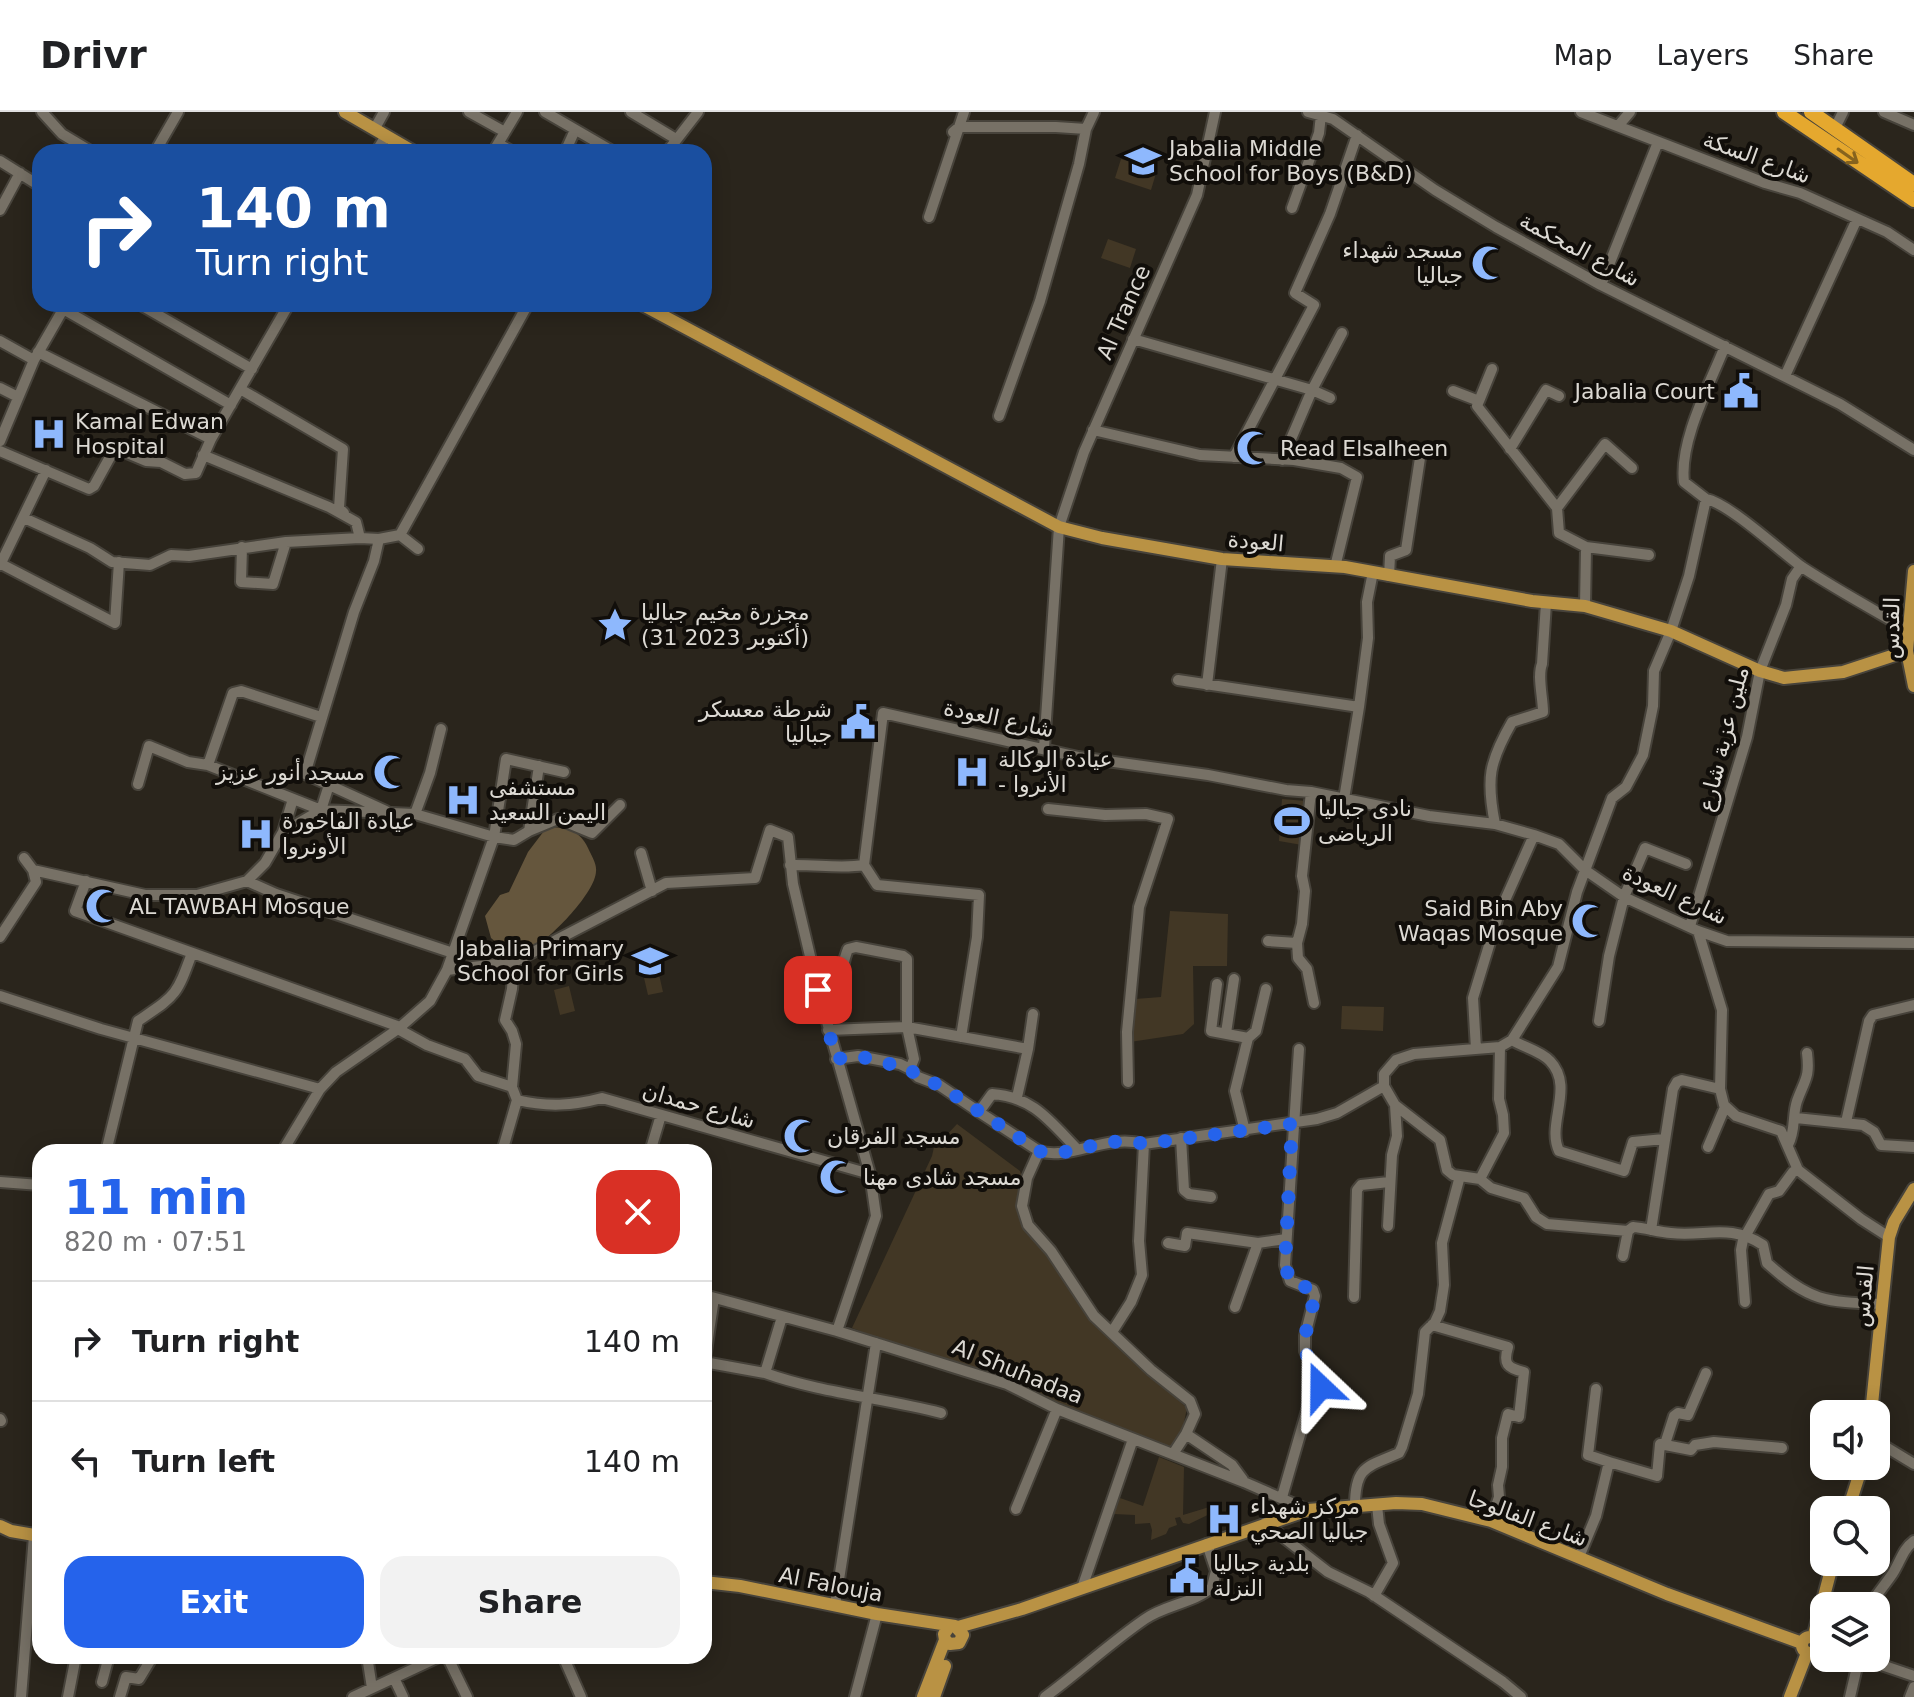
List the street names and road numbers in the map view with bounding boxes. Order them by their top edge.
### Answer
street label: شارع السكة [1700,127,1814,188]
street label: شارع المحكمة [1515,207,1644,292]
street label: Al Trance [1092,261,1155,363]
street label: العودة [1227,527,1285,556]
street label: القدس [1878,597,1906,659]
street label: ملين عزبة شارع [1693,664,1754,814]
street label: شارع العودة [942,695,1056,742]
street label: شارع العودة [1619,859,1731,929]
street label: شارع حمدان [640,1077,758,1133]
street label: القدس [1848,1264,1880,1328]
street label: Al Shuhadaa [949,1334,1087,1409]
street label: شارع الفالوجا [1465,1485,1591,1552]
street label: Al Falouja [777,1562,885,1607]

